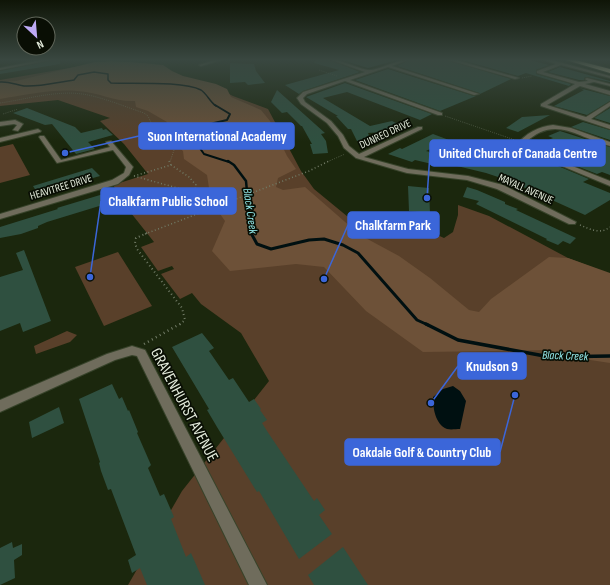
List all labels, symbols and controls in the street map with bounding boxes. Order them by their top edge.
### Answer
north arrow [16,16,56,56]
text: N [35,37,46,52]
street label: DUNREO DRIVE [357,116,413,152]
callout: Suon International Academy [139,123,294,149]
text: Suon International Academy [147,128,287,145]
callout: United Church of Canada Centre [430,140,605,166]
text: United Church of Canada Centre [439,145,597,162]
street label: HEAVITREE DRIVE [28,171,94,203]
street label: MAYALL AVENUE [496,171,556,207]
water label: Black Creek [239,187,261,235]
callout: Chalkfarm Public School [101,188,236,214]
text: Chalkfarm Public School [108,193,228,210]
callout: Chalkfarm Park [348,212,439,238]
text: Chalkfarm Park [355,217,431,234]
street label: GRAVENHURST AVENUE [146,345,222,465]
water label: Black Creek [542,348,589,364]
callout: Knudson 9 [458,353,526,379]
text: Knudson 9 [466,358,518,375]
callout: Oakdale Golf & Country Club [345,439,500,465]
text: Oakdale Golf & Country Club [353,444,491,461]

